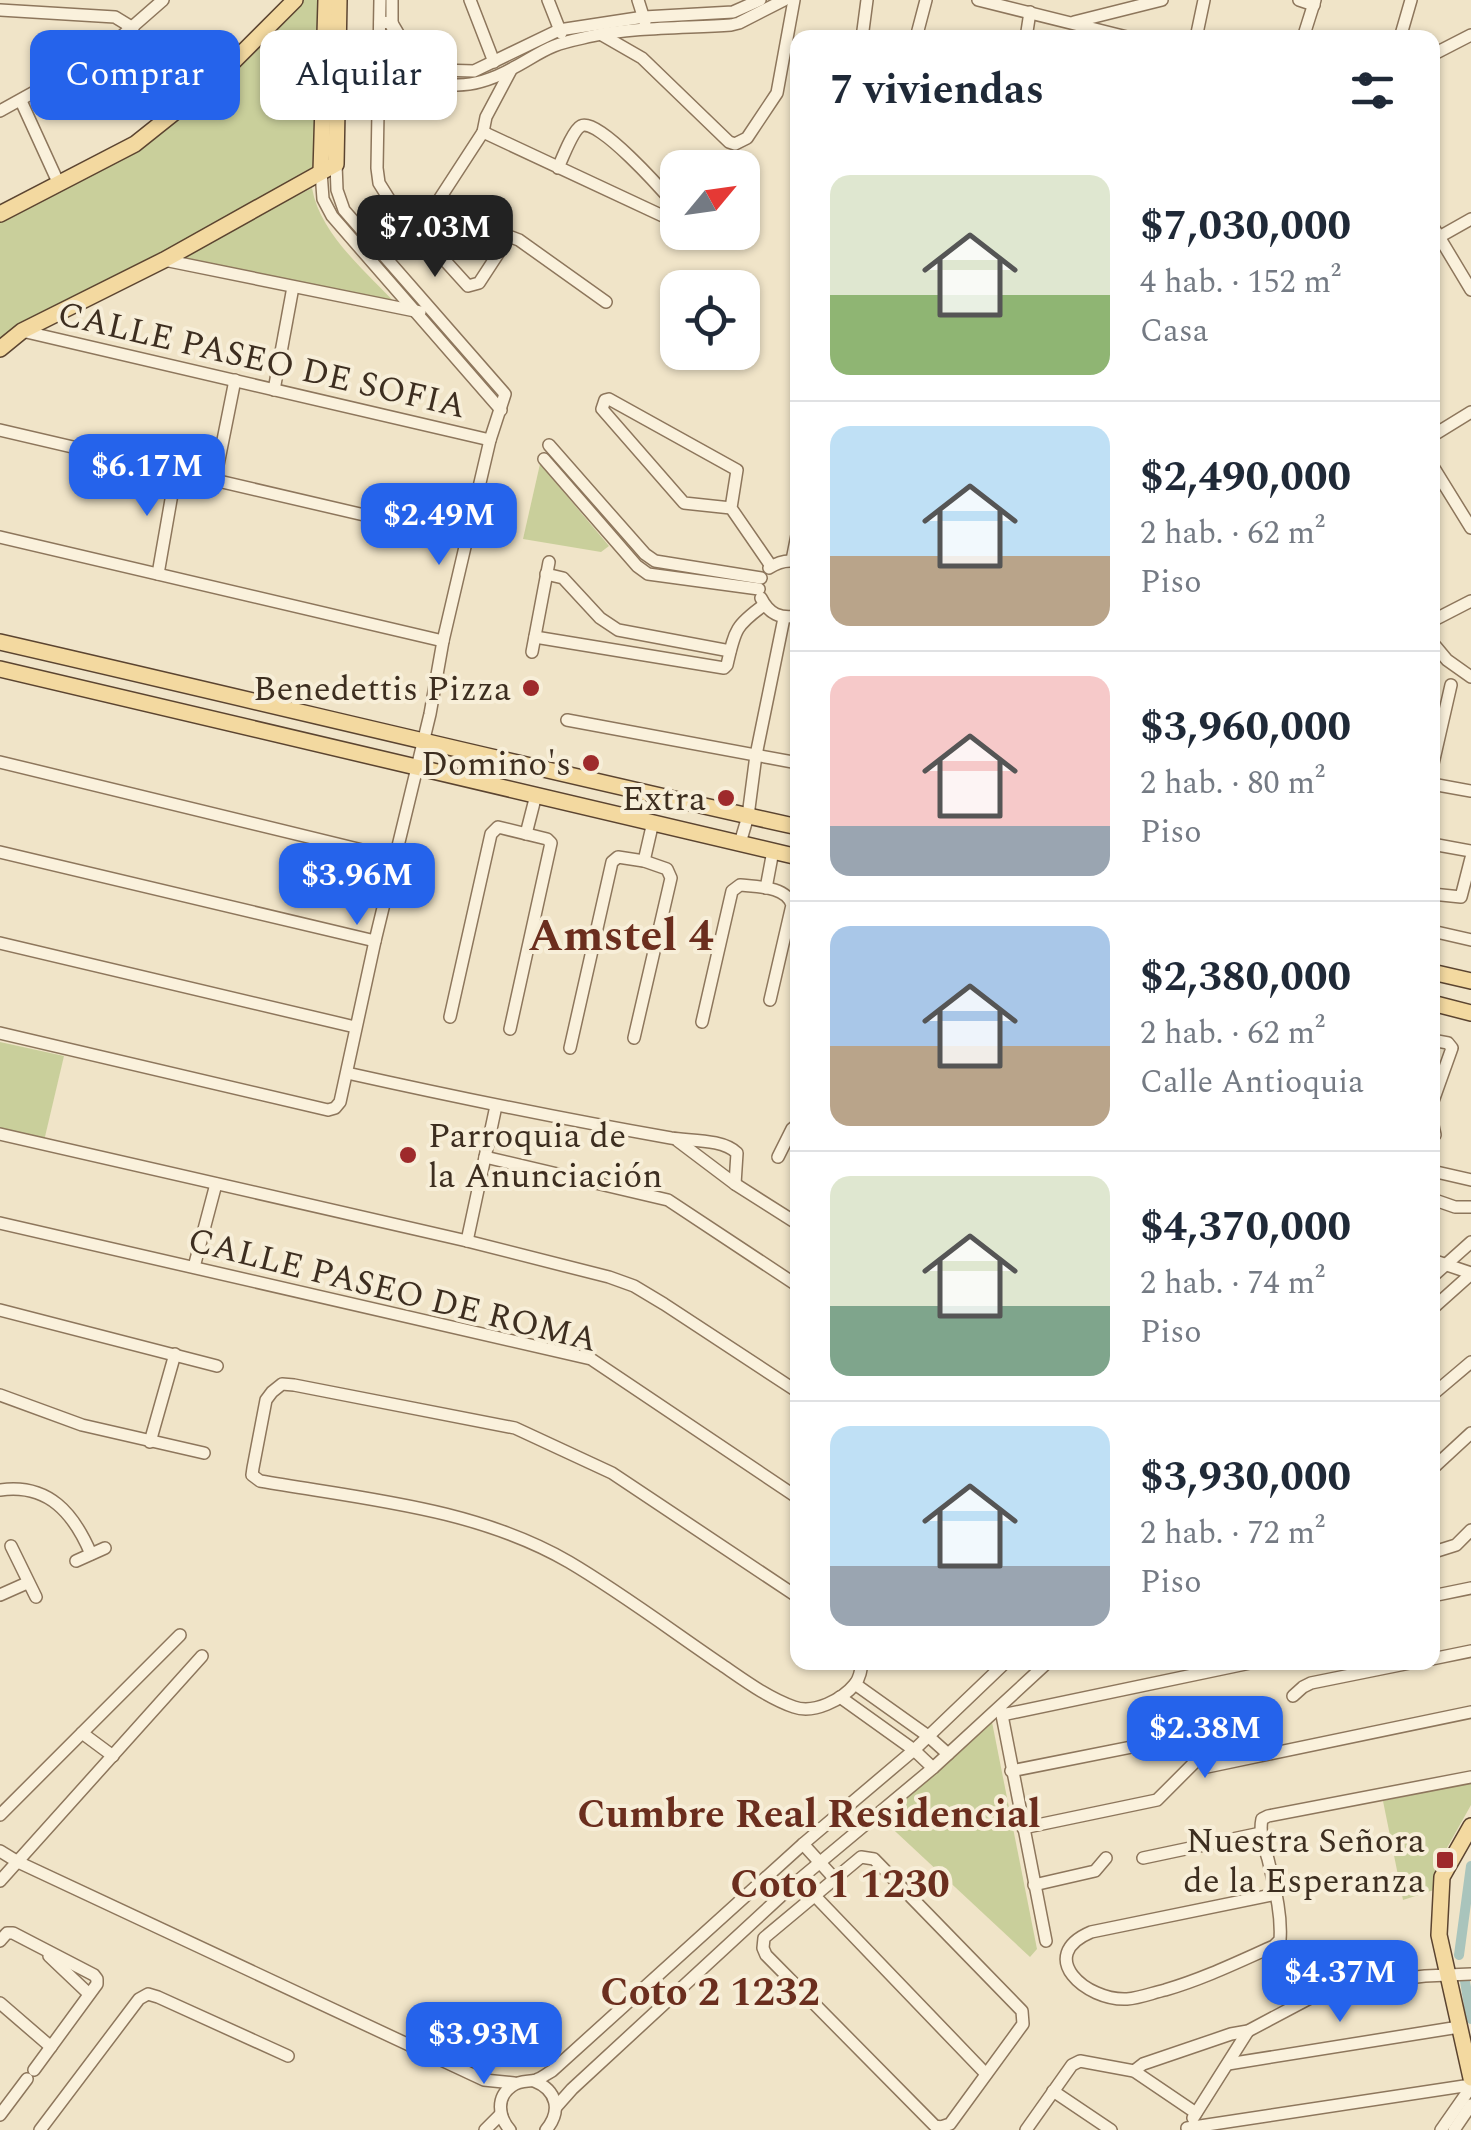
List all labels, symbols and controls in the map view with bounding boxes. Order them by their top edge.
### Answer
chip: Comprar [30,30,240,120]
chip: Alquilar [260,30,457,120]
text: 7 viviendas [830,59,1044,122]
icon: filters [1345,63,1400,118]
north arrow [660,150,760,250]
map controls [660,150,760,370]
pin: $7.03M [354,195,516,280]
text: $7,030,000 [1140,195,1351,258]
text: $7.03M [379,203,491,252]
icon: home [910,215,1030,335]
text: 4 hab. · 152 m² [1140,258,1341,307]
button: locate [660,270,760,370]
street label: CALLE PASEO DE SOFIA [52,288,471,433]
text: Casa [1140,307,1208,356]
pin: $6.17M [66,434,228,519]
text: $6.17M [91,442,203,491]
text: $2,490,000 [1140,446,1351,509]
icon: home [910,466,1030,586]
pin: $2.49M [358,483,520,568]
text: $2.49M [383,491,495,540]
text: 2 hab. · 62 m² [1140,509,1325,558]
text: Piso [1140,558,1202,607]
place label: Benedettis Pizza [253,663,511,716]
marker: Benedettis Pizza [520,677,542,699]
text: $3,960,000 [1140,696,1351,759]
icon: home [910,716,1030,836]
place label: Domino's [421,738,571,791]
marker: Domino's [580,752,602,774]
text: 2 hab. · 80 m² [1140,759,1325,808]
place label: Extra [622,773,706,826]
marker: Extra [715,787,737,809]
text: Piso [1140,808,1202,857]
pin: $3.96M [276,843,438,928]
text: $3.96M [301,851,413,900]
district label: Amstel 4 [528,902,714,971]
text: $2,380,000 [1140,946,1351,1009]
icon: home [910,966,1030,1086]
text: 2 hab. · 62 m² [1140,1009,1325,1058]
text: Calle Antioquia [1140,1058,1364,1107]
place label: Parroquia de la Anunciación [428,1110,663,1203]
marker: Parroquia de la Anunciación [397,1144,419,1166]
text: $4,370,000 [1140,1196,1351,1259]
street label: CALLE PASEO DE ROMA [182,1214,603,1367]
icon: home [910,1216,1030,1336]
text: 2 hab. · 74 m² [1140,1259,1325,1308]
text: Piso [1140,1308,1202,1357]
text: $3,930,000 [1140,1446,1351,1509]
icon: home [910,1466,1030,1586]
text: 2 hab. · 72 m² [1140,1509,1325,1558]
text: Piso [1140,1558,1202,1607]
pin: $2.38M [1124,1696,1286,1781]
text: $2.38M [1149,1704,1261,1753]
district label: Cumbre Real Residencial [577,1785,1041,1846]
place label: Nuestra Señora de la Esperanza [1183,1815,1425,1908]
marker: Nuestra Señora de la Esperanza [1434,1849,1456,1871]
district label: Coto 1 1230 [730,1855,950,1916]
pin: $4.37M [1259,1940,1421,2025]
text: $4.37M [1284,1948,1396,1997]
district label: Coto 2 1232 [600,1963,820,2024]
pin: $3.93M [403,2002,565,2087]
text: $3.93M [428,2010,540,2059]

